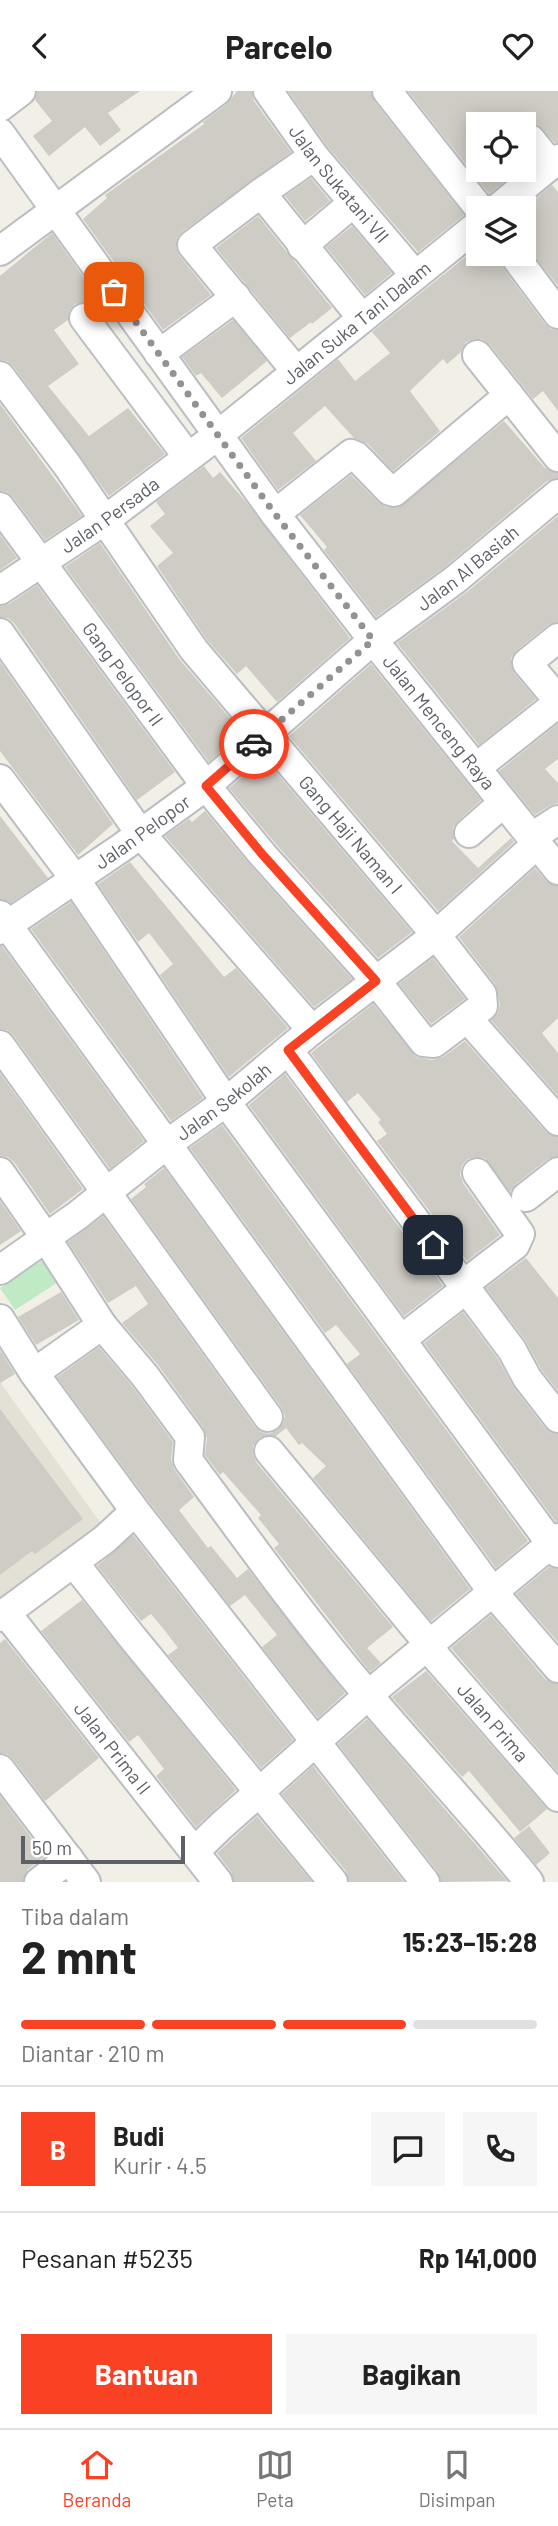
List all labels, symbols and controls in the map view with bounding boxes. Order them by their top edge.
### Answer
icon: back [21,27,59,65]
text: Parcelo [225,27,333,65]
icon: heart [499,27,537,65]
map controls [466,112,536,266]
button: locate [466,112,536,182]
street label: Jalan Sukatani VII [285,120,394,247]
button: layers [466,196,536,266]
street label: Jalan Suka Tani Dalam [278,256,435,389]
pin [84,262,144,322]
icon: bag [95,273,133,311]
street label: Jalan Persada [56,472,163,557]
street label: Jalan Al Basiah [412,520,523,615]
street label: Gang Pelopor II [78,617,169,730]
street label: Jalan Menceng Raya [378,650,501,794]
courier [219,709,289,779]
icon: car [235,725,273,763]
street label: Gang Haji Naman I [295,770,408,898]
street label: Jalan Pelopor [90,789,195,874]
street label: Jalan Sekolah [171,1057,275,1145]
pin [403,1215,463,1275]
icon: home [414,1226,452,1264]
street label: Jalan Prima [453,1678,534,1766]
street label: Jalan Prima II [69,1697,156,1798]
scale bar [21,1833,186,1865]
text: 50 m [32,1836,72,1859]
text: Tiba dalam [21,1902,129,1930]
text: 15:23–15:28 [402,1926,537,1957]
text: 2 mnt [21,1928,137,1983]
text: Diantar · 210 m [21,2039,164,2067]
button: chat [371,2112,445,2186]
button: phone [463,2112,537,2186]
text: Budi [113,2120,164,2151]
text: B [50,2134,66,2165]
text: Kurir · 4.5 [113,2151,207,2179]
text: Pesanan #5235 [21,2242,193,2273]
text: Rp 141,000 [419,2242,537,2273]
button: Bantuan [21,2334,272,2414]
button: Bagikan [286,2334,537,2414]
tab: Beranda [62,2446,131,2511]
tab: Peta [256,2446,294,2511]
tab: Disimpan [419,2446,496,2511]

